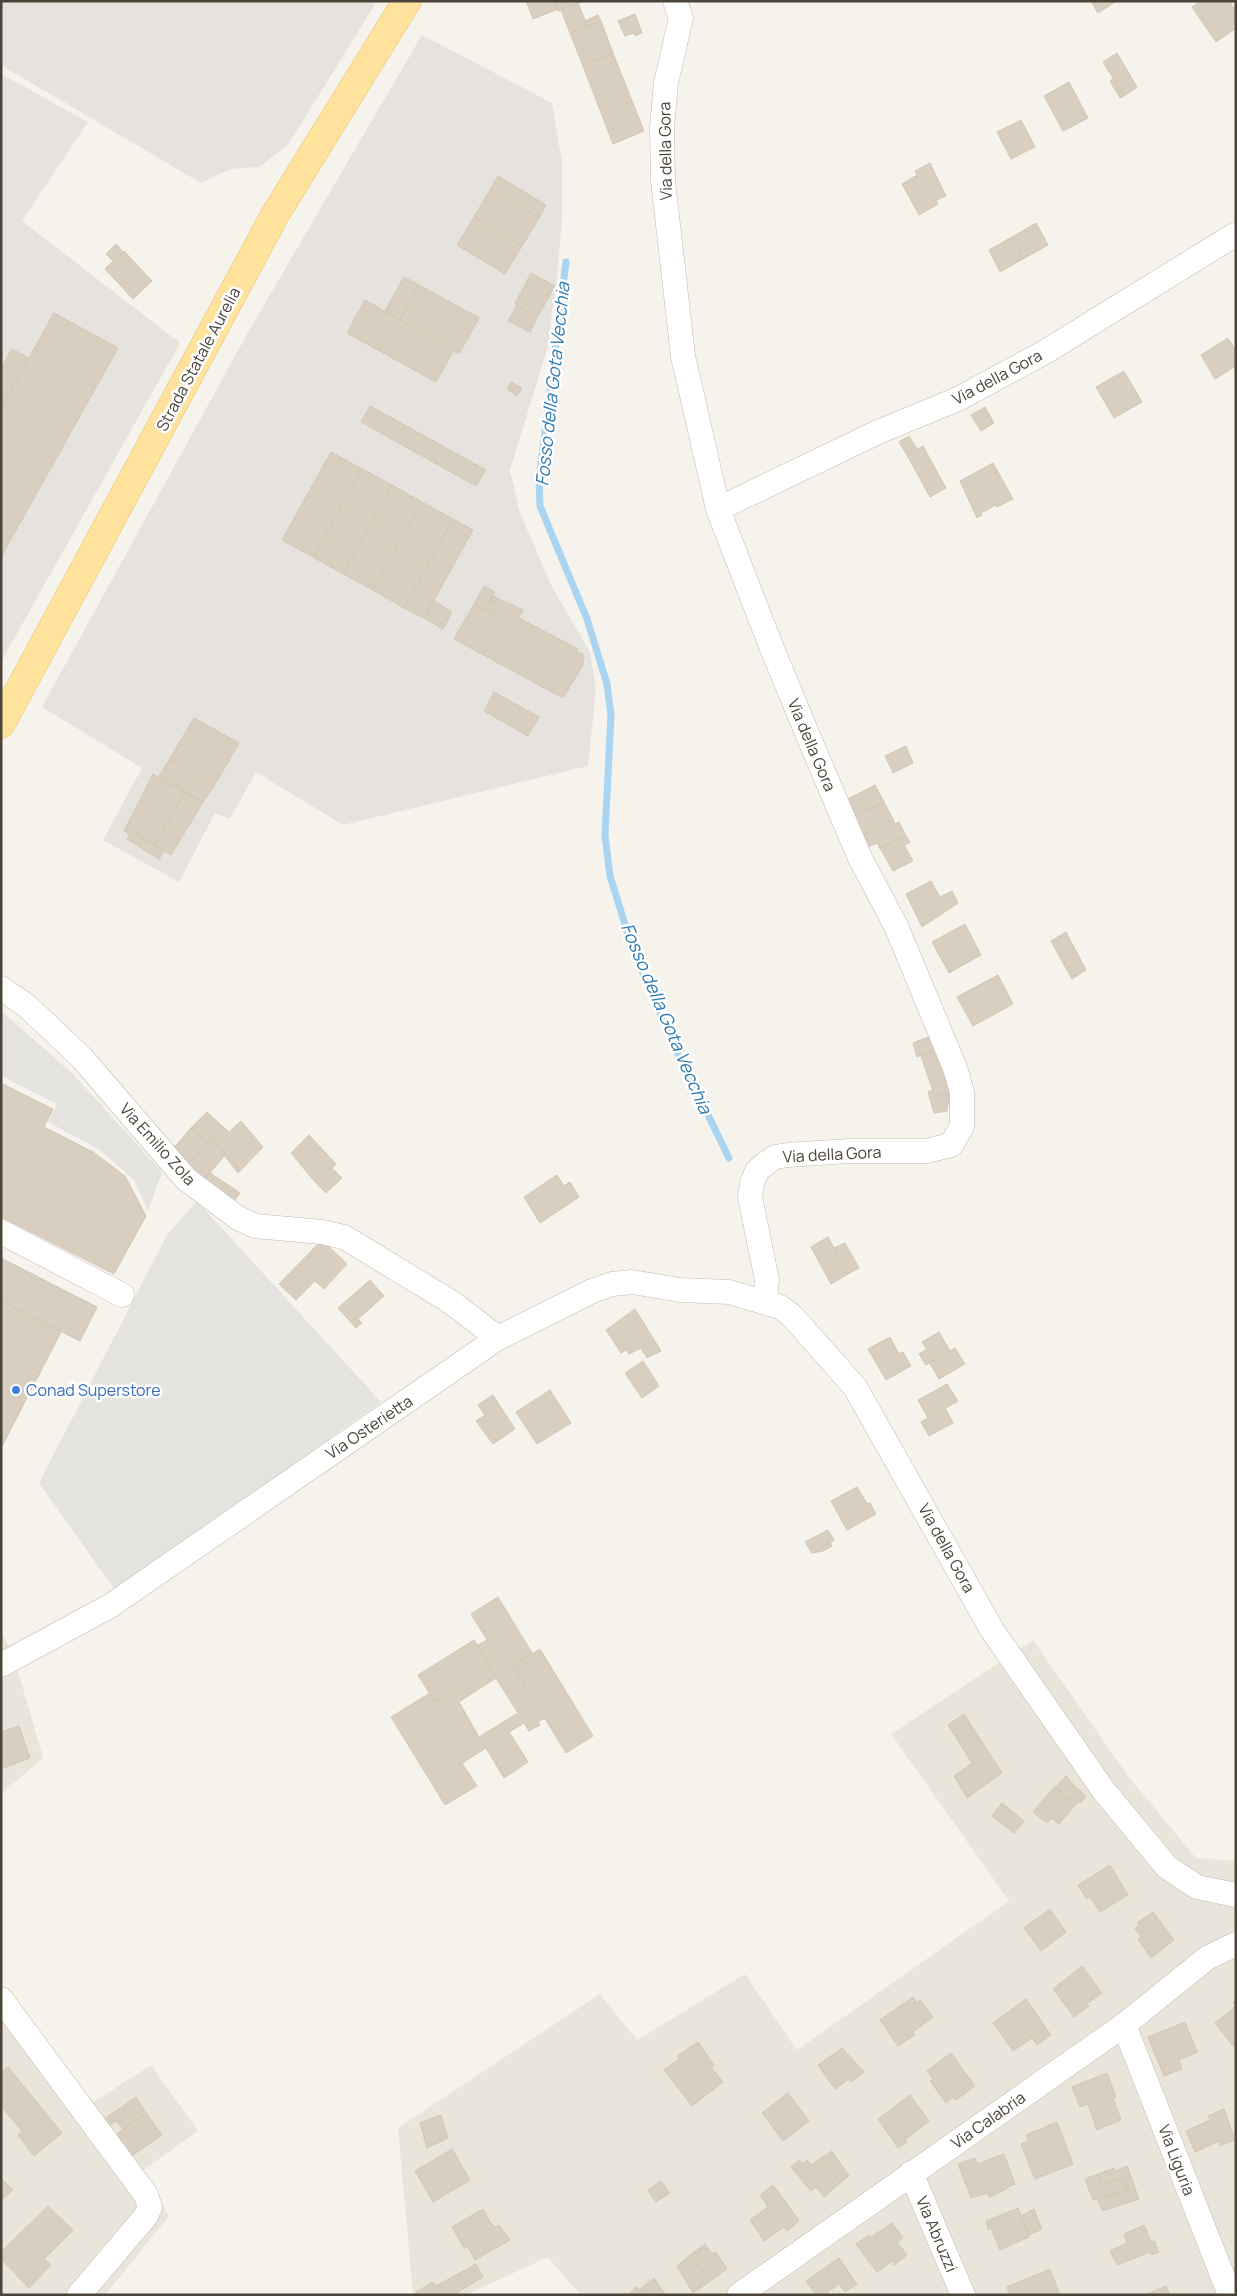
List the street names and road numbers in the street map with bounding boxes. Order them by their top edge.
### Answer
street label: Via della Gora [653,101,677,201]
street label: Strada Statale Aurelia [151,283,245,435]
street label: Via della Gora [948,344,1046,410]
street label: Via della Gora [783,695,841,795]
street label: Via Emilio Zola [115,1098,201,1190]
street label: Via della Gora [782,1140,882,1168]
street label: Via Osterietta [321,1390,417,1464]
street label: Via della Gora [913,1500,981,1596]
street label: Via Calabria [946,2086,1030,2154]
street label: Via Liguria [1153,2121,1201,2199]
street label: Via Abruzzi [911,2193,963,2275]

